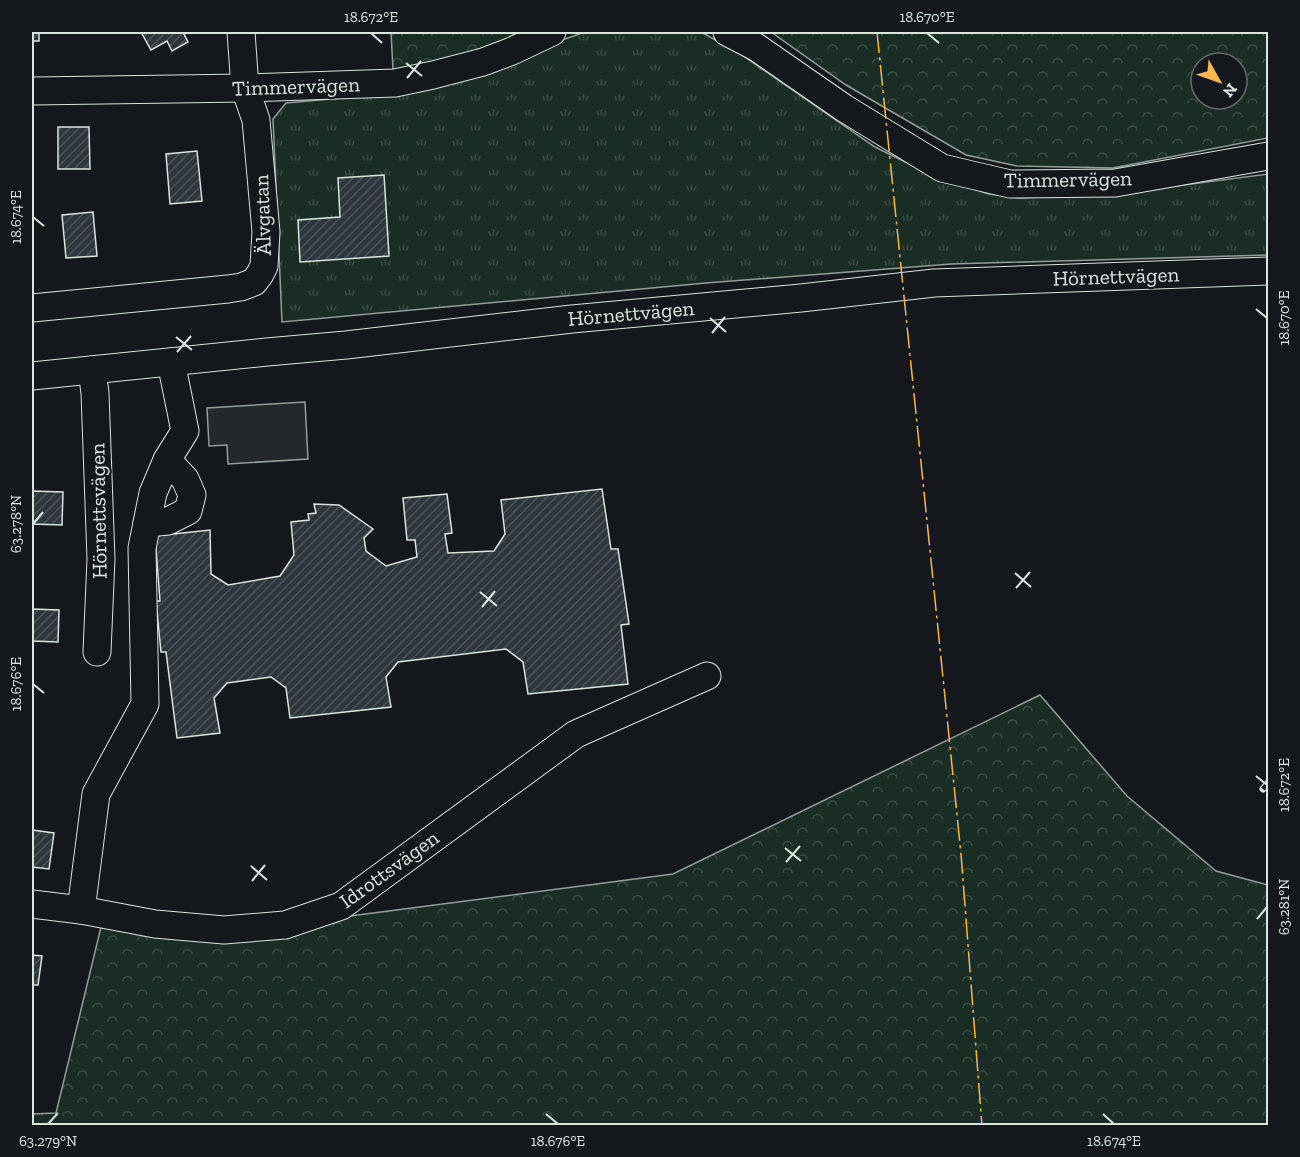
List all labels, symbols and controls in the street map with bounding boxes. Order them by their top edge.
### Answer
text: 18.672°E [344,8,398,26]
text: 18.670°E [899,8,955,26]
north arrow [1189,51,1249,111]
street label: Timmervägen [232,71,360,101]
text: N [1219,80,1241,101]
street label: Timmervägen [1004,165,1132,193]
street label: Älvgatan [248,174,276,256]
text: 18.674°E [7,190,25,244]
street label: Hörnettvägen [1052,261,1180,291]
text: 18.670°E [1275,290,1293,346]
street label: Hörnettvägen [567,295,695,331]
street label: Hörnettsvägen [84,443,112,579]
text: 63.278°N [7,495,25,553]
text: 18.676°E [7,657,25,711]
text: 18.672°E [1275,758,1293,812]
street label: Idrottsvägen [335,825,443,913]
text: 63.281°N [1275,879,1293,935]
text: 63.279°N [19,1132,77,1150]
text: 18.676°E [531,1132,585,1150]
text: 18.674°E [1087,1132,1141,1150]

